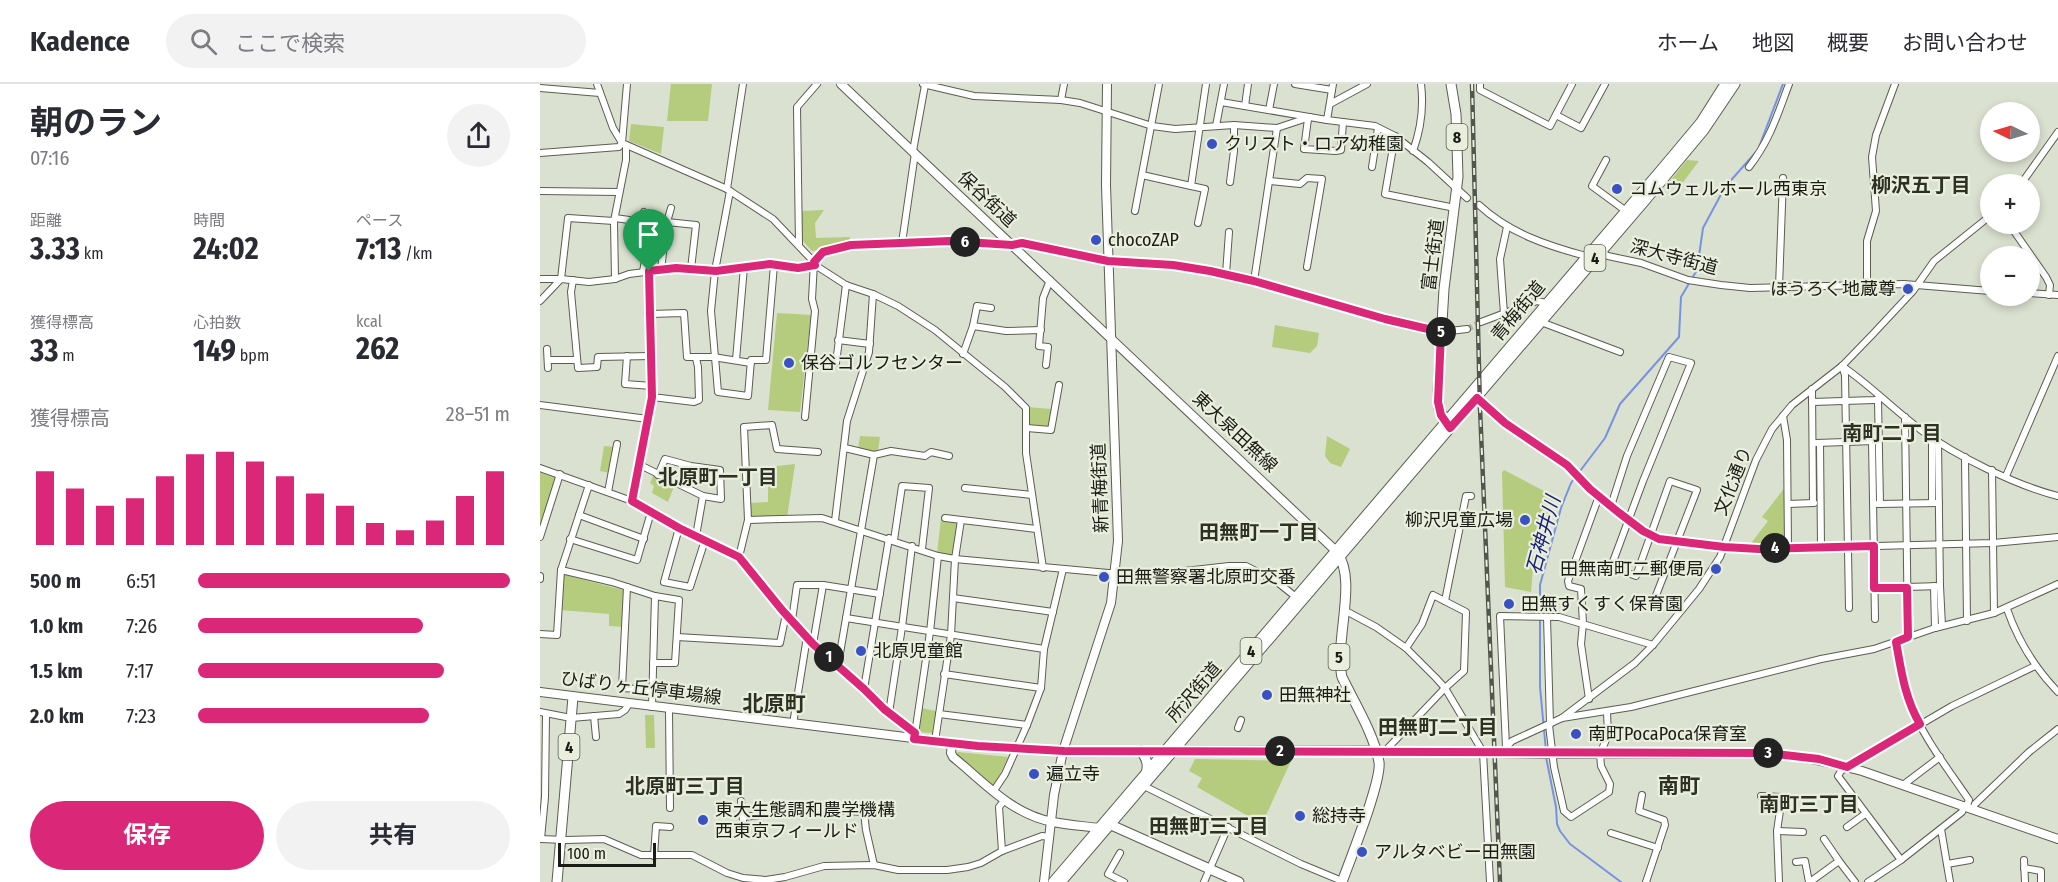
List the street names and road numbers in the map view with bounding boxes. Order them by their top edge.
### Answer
road number: 8 [1446,124,1468,150]
street label: 保谷街道 [953,166,1021,232]
street label: 富士街道 [1418,218,1448,292]
street label: 深大寺街道 [1628,235,1720,279]
road number: 4 [1584,245,1606,271]
street label: 青梅街道 [1486,276,1550,346]
street label: 東大泉田無線 [1188,387,1282,477]
street label: 新青梅街道 [1087,443,1113,533]
street label: 文化通り [1709,444,1757,518]
road number: 4 [1240,638,1262,664]
road number: 5 [1328,644,1350,670]
street label: 所沢街道 [1162,658,1226,726]
street label: ひばりヶ丘停車場線 [559,667,723,709]
road number: 4 [558,734,580,760]

